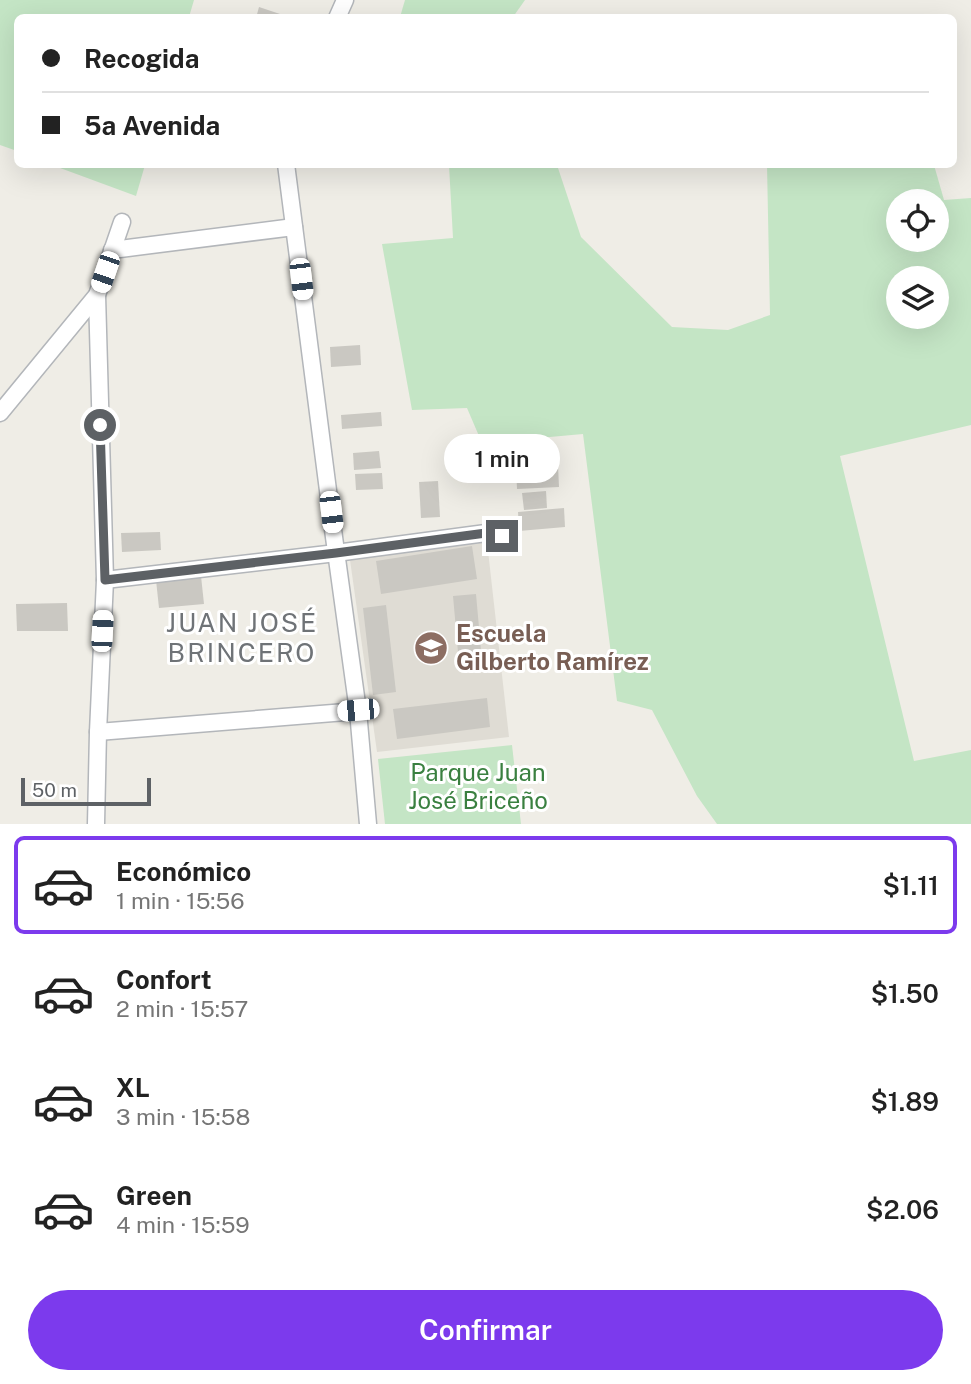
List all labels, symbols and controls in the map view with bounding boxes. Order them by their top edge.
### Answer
text: Recogida [84,43,199,74]
text: 5a Avenida [84,110,220,141]
map controls [886,189,949,329]
button: locate [886,189,949,252]
car [89,249,122,295]
car [289,257,314,301]
button: layers [886,266,949,329]
route start [84,409,116,441]
callout: 1 min [444,434,560,484]
text: 1 min [475,445,529,472]
car [319,490,344,534]
route end [486,520,518,552]
district label: JUAN JOSÉ BRINCERO [166,607,318,668]
car [91,609,114,653]
place label: Escuela Gilberto Ramírez [456,619,649,675]
school or university icon: Escuela Gilberto Ramírez [412,629,450,667]
car [337,698,380,722]
park label: Parque Juan José Briceño [408,758,548,814]
scale bar [21,775,150,807]
text: 50 m [32,779,77,801]
icon: car [32,854,95,917]
text: Económico [116,856,251,887]
text: $1.11 [882,870,939,901]
text: 1 min · 15:56 [116,887,245,914]
icon: car [32,962,95,1025]
text: Confort [116,964,212,995]
text: $1.50 [871,978,939,1009]
text: 2 min · 15:57 [116,995,248,1022]
icon: car [32,1070,95,1133]
text: XL [116,1072,150,1103]
text: $1.89 [870,1086,939,1117]
text: 3 min · 15:58 [116,1103,250,1130]
icon: car [32,1178,95,1241]
text: Green [116,1180,192,1211]
text: $2.06 [866,1194,939,1225]
text: 4 min · 15:59 [116,1211,250,1238]
button: Confirmar [28,1290,943,1370]

